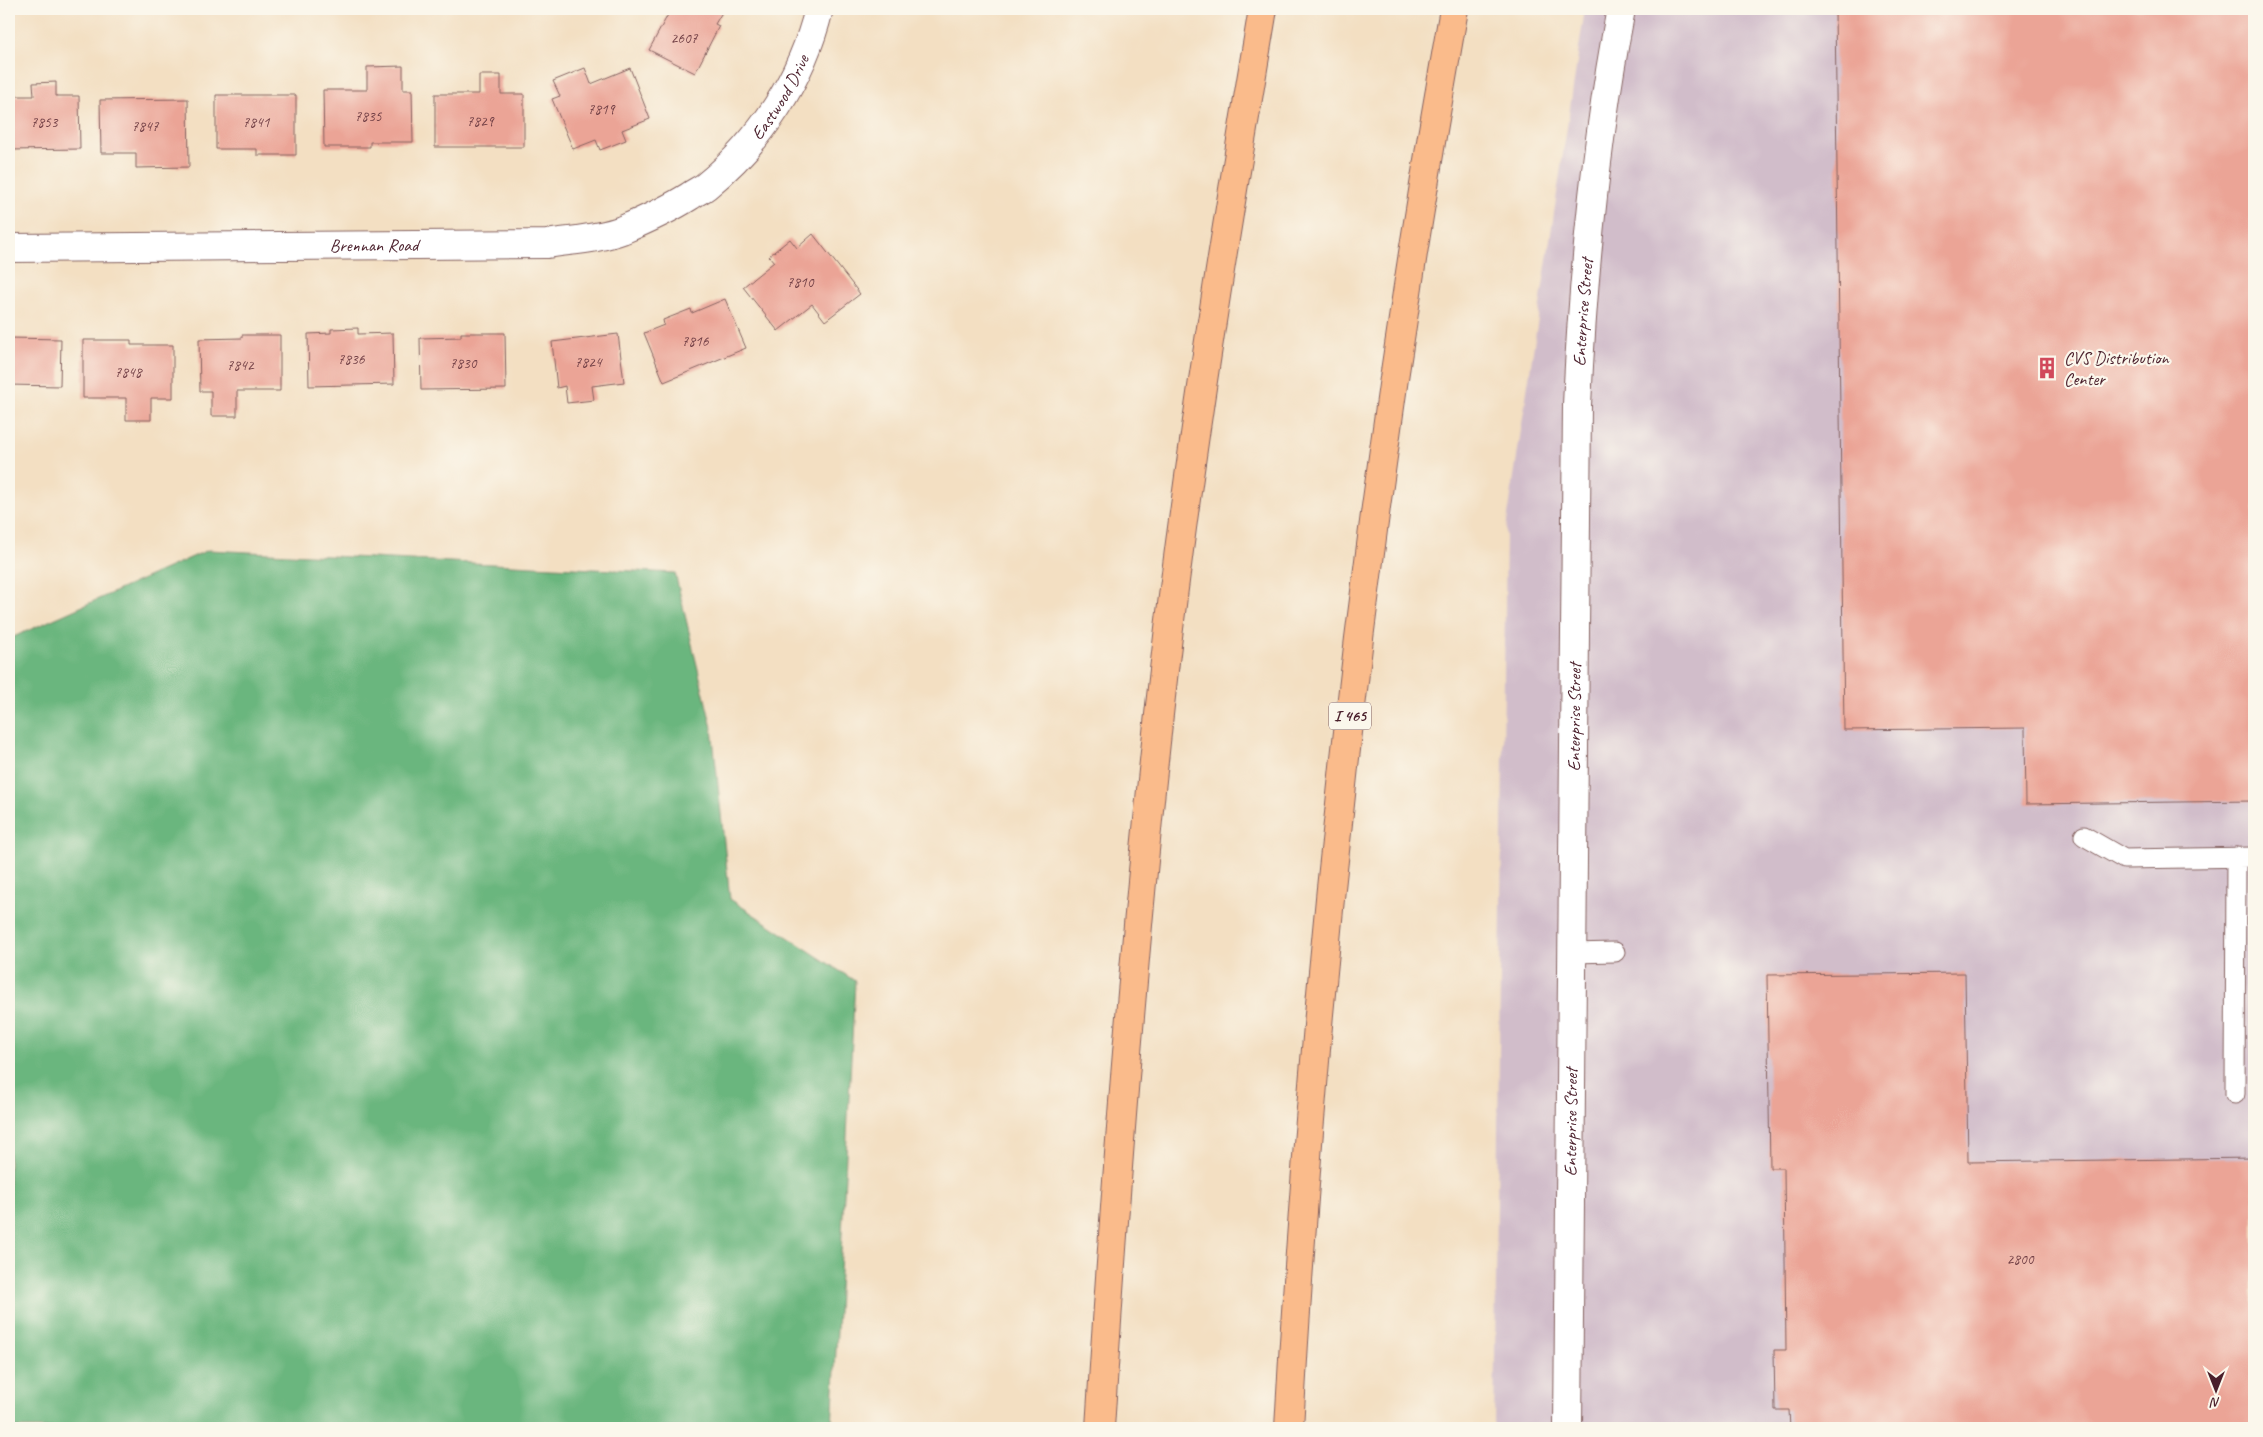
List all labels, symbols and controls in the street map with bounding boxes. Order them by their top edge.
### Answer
house number: 2607 [670,29,699,48]
street label: Eastwood Drive [746,51,814,144]
house number: 7819 [587,100,616,119]
house number: 7835 [354,107,383,126]
house number: 7829 [466,112,495,131]
house number: 7853 [30,113,59,132]
house number: 7841 [242,113,271,132]
house number: 7847 [131,117,160,136]
street label: Brennan Road [330,234,421,257]
street label: Enterprise Street [1568,254,1598,367]
house number: 7810 [786,273,815,292]
house number: 7816 [681,332,710,351]
place label: CVS Distribution Center [2064,347,2169,390]
house number: 7836 [337,350,366,369]
house number: 7824 [574,353,603,372]
house number: 7830 [449,354,478,373]
building icon: CVS Distribution Center [2034,355,2060,381]
house number: 7842 [226,356,255,375]
house number: 7848 [114,363,143,382]
street label: Enterprise Street [1563,660,1586,771]
road number: I 465 [1329,702,1371,729]
street label: Enterprise Street [1559,1065,1582,1176]
house number: 2800 [2006,1250,2035,1269]
north arrow [2190,1364,2240,1414]
text: N [2209,1394,2220,1411]

